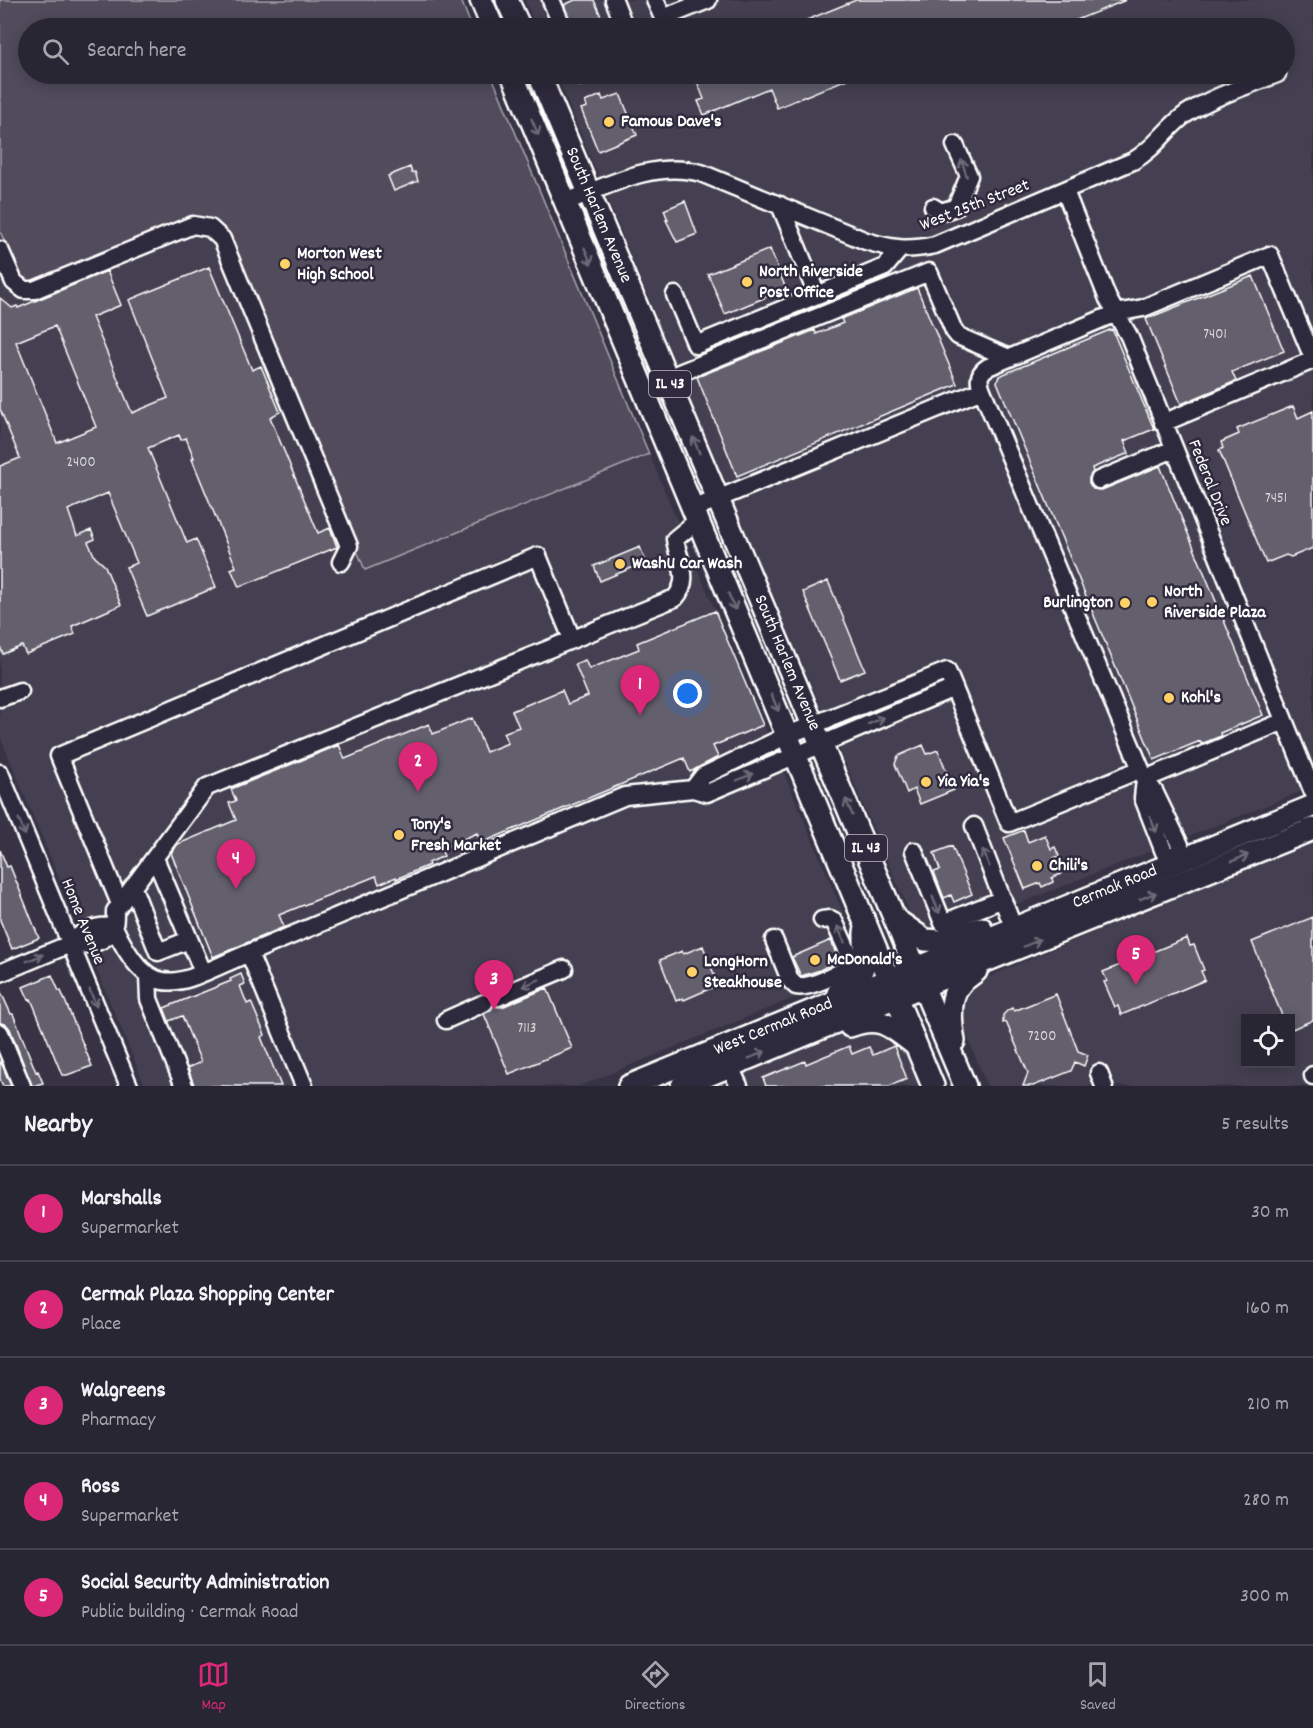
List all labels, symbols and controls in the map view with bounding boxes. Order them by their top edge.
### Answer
search box [18,18,1295,84]
icon: search [39,35,72,68]
text: Search here [87,36,186,67]
place label: Famous Dave's [621,110,722,135]
marker: Famous Dave's [602,115,616,129]
one-way arrow [530,118,541,136]
street label: South Harlem Avenue [559,143,638,287]
one-way arrow [958,160,969,178]
street label: West 25th Street [917,173,1034,238]
place label: Morton West High School [297,242,382,288]
one-way arrow [583,246,594,265]
marker: Morton West High School [278,257,292,271]
place label: North Riverside Post Office [759,260,863,306]
marker: North Riverside Post Office [740,275,754,289]
house number: 7401 [1203,324,1227,346]
road number: IL 43 [649,371,691,397]
street label: Federal Drive [1180,436,1238,530]
one-way arrow [690,437,701,455]
house number: 2400 [66,452,96,474]
house number: 7451 [1265,488,1287,510]
place label: WashU Car Wash [632,552,742,577]
marker: WashU Car Wash [613,557,627,571]
place label: North Riverside Plaza [1164,580,1266,626]
street label: South Harlem Avenue [747,591,827,735]
place label: Burlington [1043,591,1113,616]
one-way arrow [727,592,738,611]
marker: North Riverside Plaza [1145,595,1159,609]
marker: Burlington [1118,596,1132,610]
pin: 1 [620,666,660,715]
your location [673,679,702,708]
place label: Kohl's [1181,686,1221,711]
marker: Kohl's [1162,691,1176,705]
one-way arrow [770,694,781,712]
one-way arrow [866,715,885,726]
pin: 2 [398,742,438,792]
place label: Yia Yia's [937,770,990,795]
one-way arrow [735,771,754,782]
marker: Yia Yia's [919,775,933,789]
one-way arrow [843,799,855,817]
place label: Tony's Fresh Market [411,813,502,859]
one-way arrow [1148,814,1159,833]
one-way arrow [17,817,28,836]
marker: Tony's Fresh Market [392,828,406,842]
road number: IL 43 [845,835,887,861]
pin: 4 [216,840,256,889]
one-way arrow [980,849,991,868]
one-way arrow [1230,852,1249,863]
place label: Chili's [1049,854,1089,879]
marker: Chili's [1030,859,1044,873]
street label: Cermak Road [1069,859,1161,916]
street label: Home Avenue [53,875,111,969]
one-way arrow [1139,890,1157,901]
one-way arrow [931,895,942,914]
one-way arrow [834,926,846,944]
pin: 5 [1116,936,1156,985]
one-way arrow [1022,937,1040,948]
place label: McDonald's [827,948,903,973]
place label: LongHorn Steakhouse [704,950,782,996]
one-way arrow [25,952,44,963]
marker: McDonald's [808,953,822,967]
pin: 3 [474,960,514,1010]
marker: LongHorn Steakhouse [685,965,699,979]
one-way arrow [523,978,541,989]
one-way arrow [88,988,99,1007]
street label: West Cermak Road [710,991,836,1062]
map controls [1241,1014,1295,1068]
button: locate [1241,1014,1295,1068]
house number: 7113 [518,1018,536,1040]
house number: 7200 [1028,1026,1056,1048]
one-way arrow [748,1049,766,1060]
text: Nearby [24,1107,92,1144]
text: 5 results [1221,1111,1289,1139]
text: Marshalls [81,1184,162,1215]
text: 1 [41,1199,46,1227]
text: 30 m [1251,1199,1289,1227]
text: Supermarket [81,1215,179,1243]
text: Cermak Plaza Shopping Center [81,1280,334,1311]
text: 2 [39,1295,48,1323]
text: 160 m [1246,1295,1289,1323]
text: Place [81,1311,121,1339]
text: Walgreens [81,1376,166,1407]
text: 3 [39,1391,48,1419]
text: 210 m [1247,1391,1289,1419]
text: Pharmacy [81,1407,155,1435]
text: Ross [81,1472,120,1503]
text: 4 [39,1487,48,1515]
text: 280 m [1243,1487,1289,1515]
text: Supermarket [81,1503,179,1531]
text: Social Security Administration [81,1568,330,1599]
text: 5 [39,1583,48,1611]
text: 300 m [1240,1583,1289,1611]
text: Public building · Cermak Road [81,1599,298,1627]
tab: Map [197,1658,230,1717]
tab: Directions [625,1658,685,1717]
tab: Saved [1080,1658,1116,1717]

